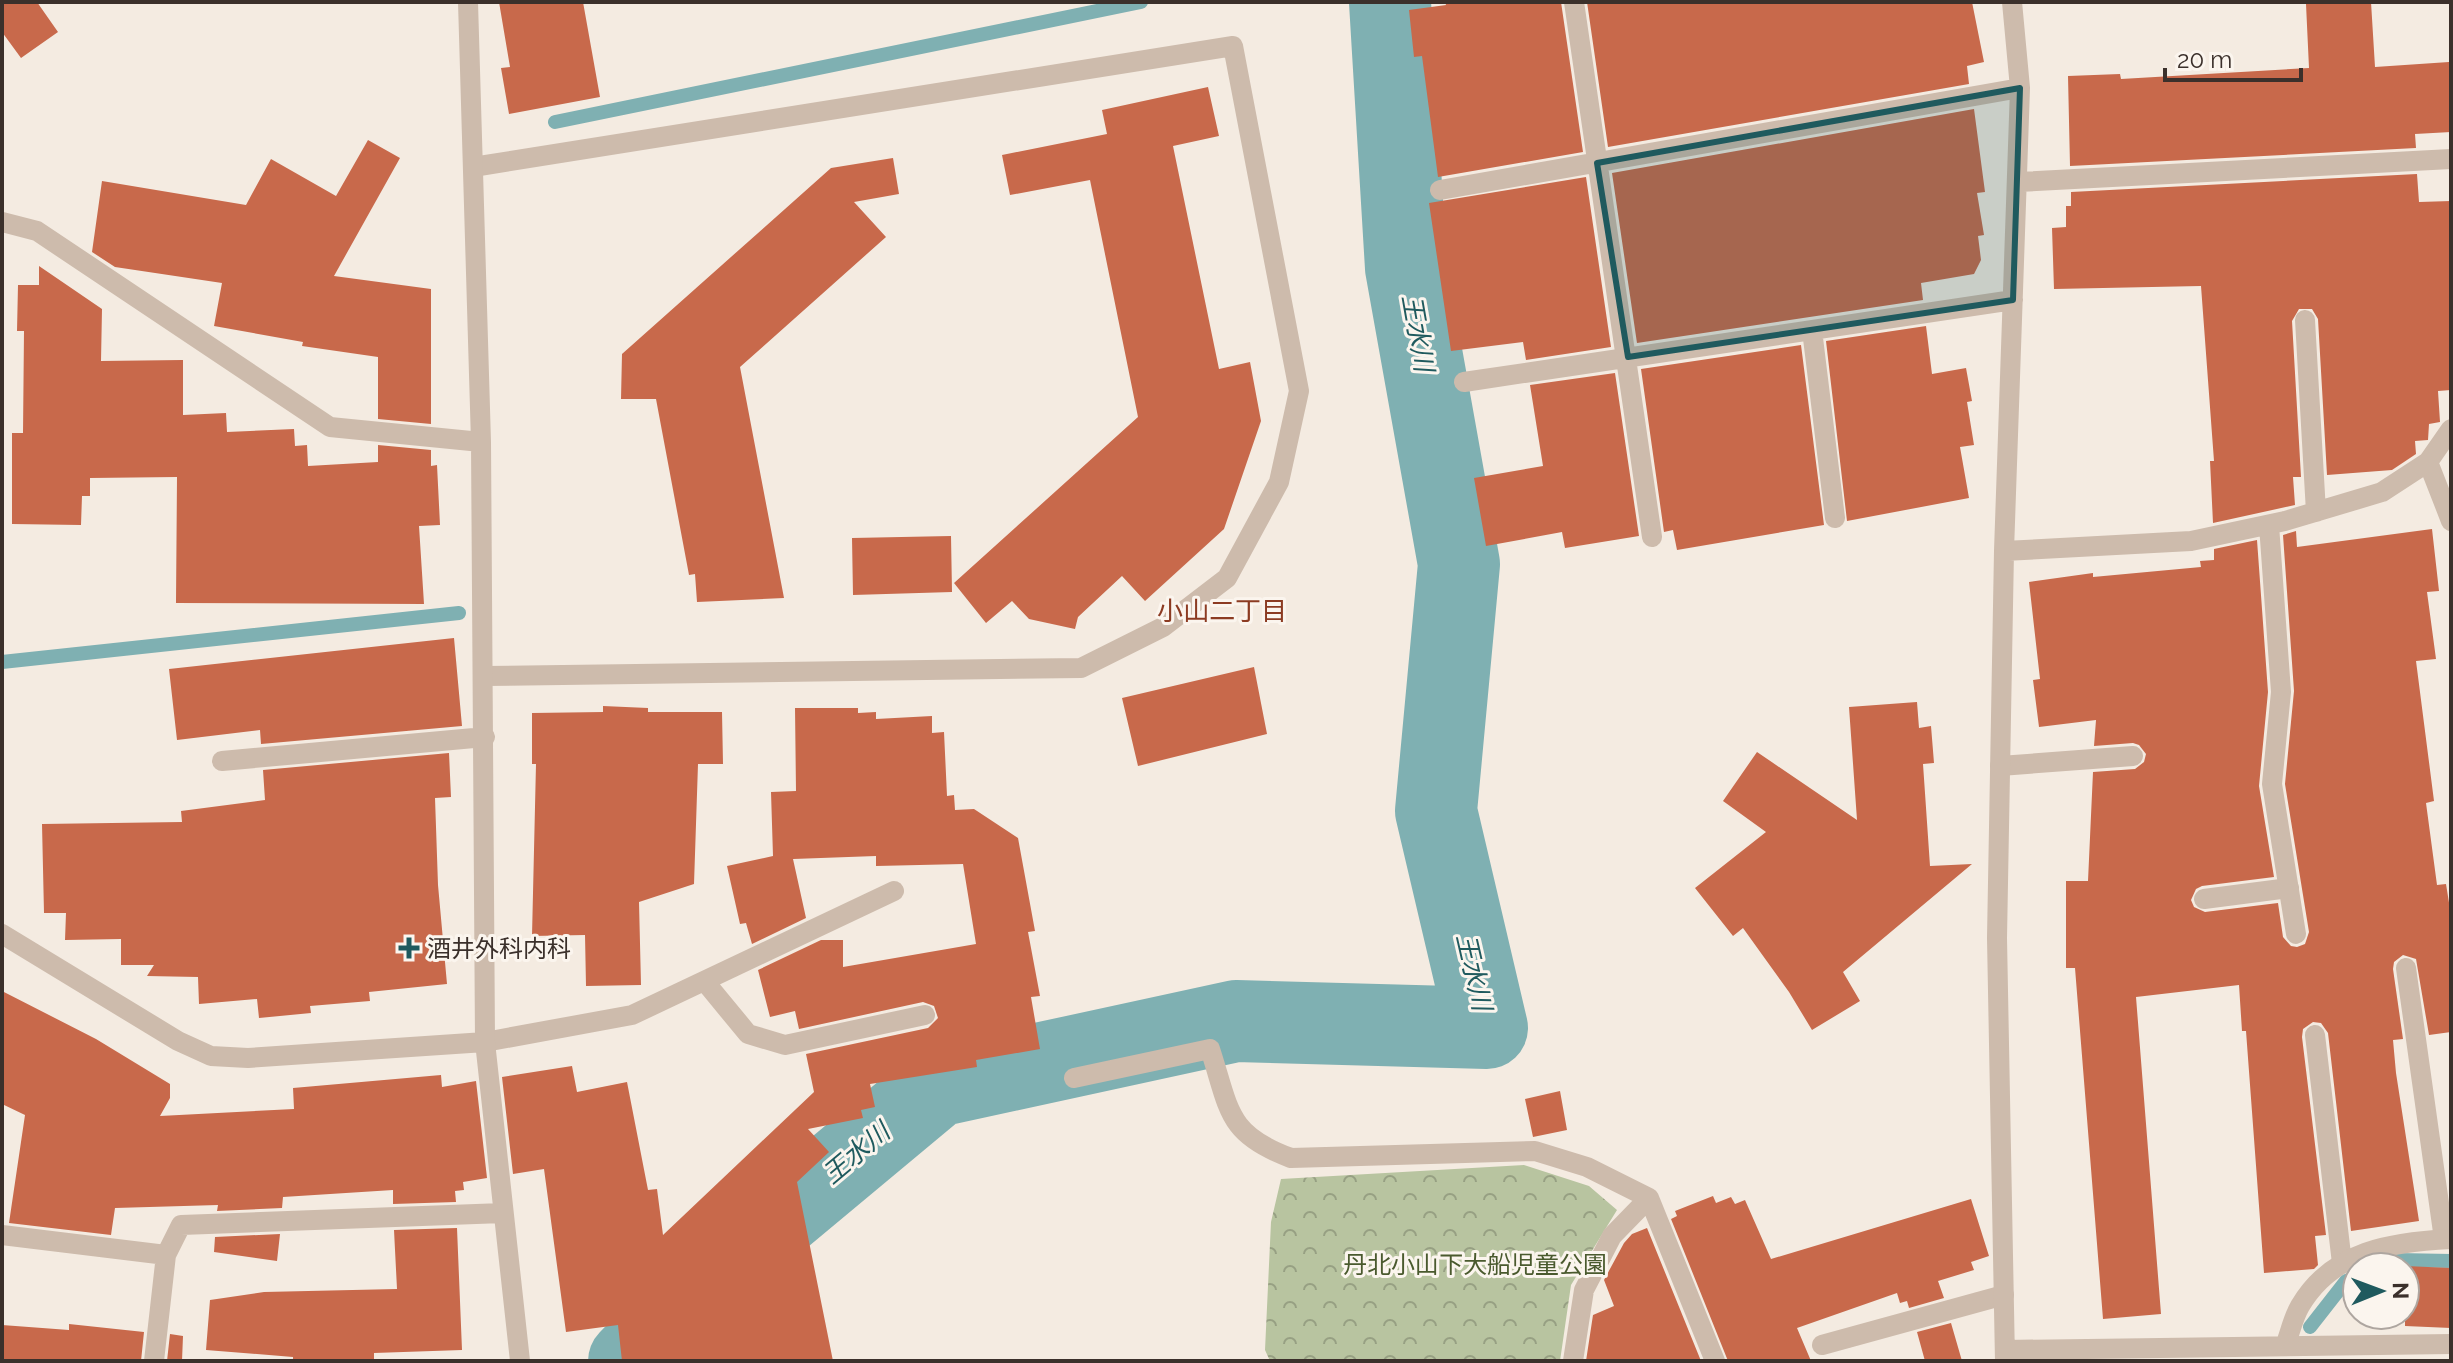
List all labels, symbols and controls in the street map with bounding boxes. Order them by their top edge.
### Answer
scale bar [2165,32,2301,82]
text: 20 m [2177,45,2232,74]
water label: 王水川 [1396,292,1440,377]
district label: 小山二丁目 [1157,596,1287,626]
water label: 王水川 [1451,931,1498,1016]
place label: 酒井外科内科 [427,934,571,963]
marker: 酒井外科内科 [398,937,420,959]
water label: 王水川 [816,1115,898,1190]
park label: 丹北小山下大船児童公園 [1343,1250,1607,1279]
north arrow [2341,1251,2421,1331]
text: N [2388,1282,2414,1299]

